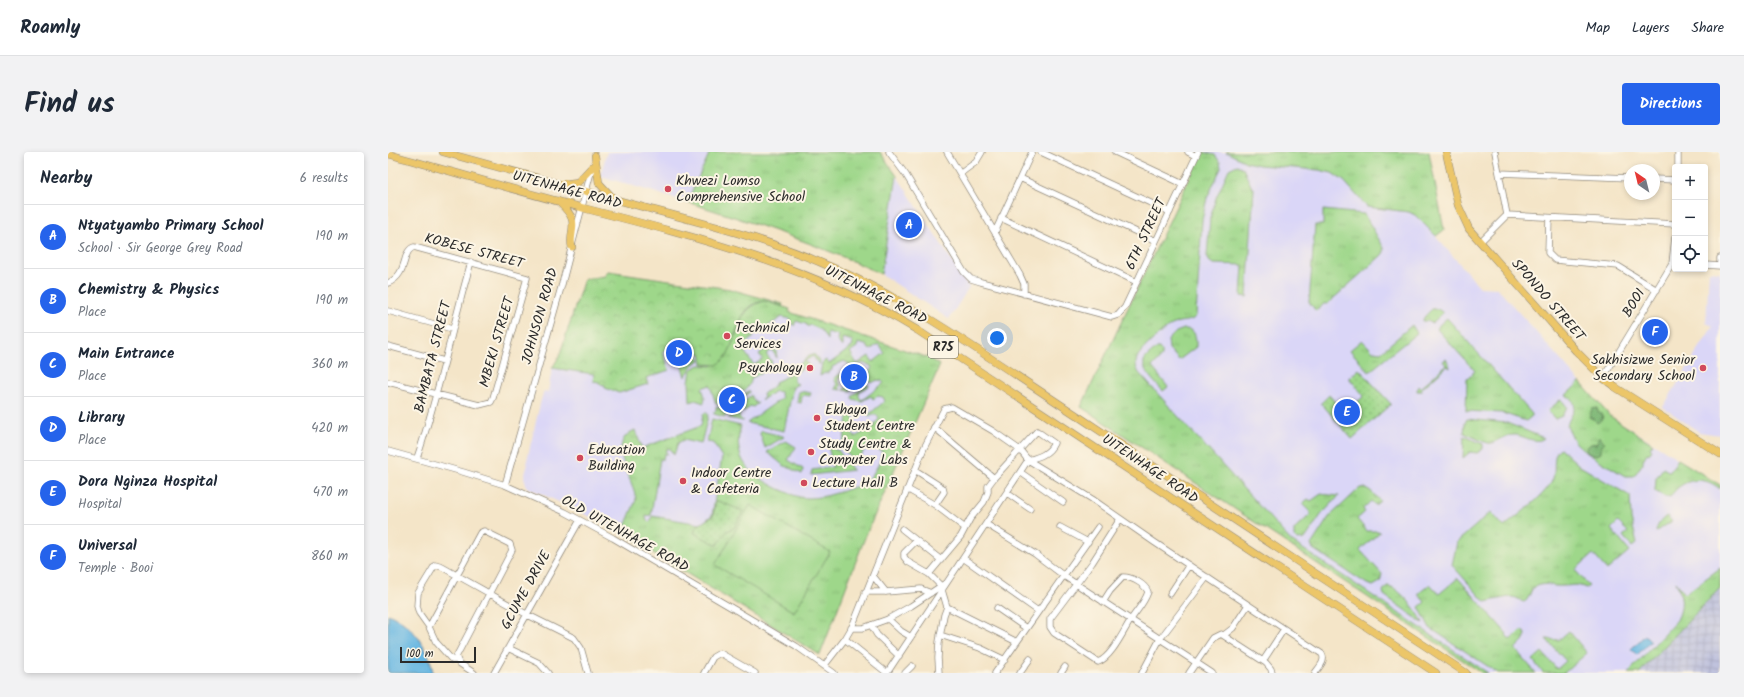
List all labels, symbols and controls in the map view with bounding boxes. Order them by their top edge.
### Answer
text: Roamly [20,13,80,43]
text: Map [1586,17,1610,39]
text: Layers [1632,17,1670,39]
text: Share [1692,17,1724,39]
text: Find us [24,82,115,127]
button: Directions [1622,83,1720,125]
north arrow [1624,164,1660,200]
map controls [1672,164,1708,272]
button: + [1672,164,1708,200]
text: Nearby [40,165,92,192]
street label: UITENHAGE ROAD [510,165,624,215]
text: 6 results [300,168,348,189]
place label: Khwezi Lomso Comprehensive School [676,170,806,208]
marker: Khwezi Lomso Comprehensive School [663,184,673,194]
street label: 6TH STREET [1120,193,1173,274]
button: − [1672,200,1708,236]
pin: A [896,210,922,240]
text: Ntyatyambo Primary School [78,214,264,238]
text: A [49,226,57,247]
text: 190 m [316,226,348,247]
street label: KOBESE STREET [422,227,528,275]
button: locate [1672,236,1708,272]
text: School · Sir George Grey Road [78,238,242,259]
street label: SPONDO STREET [1506,254,1591,347]
street label: UITENHAGE ROAD [821,260,931,330]
street label: JOHNSON ROAD [516,265,564,367]
text: Chemistry & Physics [78,278,219,302]
street label: BOOI [1617,284,1651,322]
text: B [49,290,57,311]
text: 190 m [316,290,348,311]
street label: MBEKI STREET [474,293,521,390]
street label: BAMBATA STREET [408,297,458,415]
text: Place [78,302,106,323]
place label: Technical Services [735,317,790,355]
pin: F [1642,317,1668,347]
your location [987,328,1007,348]
marker: Technical Services [722,331,732,341]
road number: R75 [928,336,958,358]
pin: D [666,338,692,368]
text: Main Entrance [78,342,174,366]
place label: Sakhisizwe Senior Secondary School [1591,349,1696,387]
text: C [49,354,57,375]
text: 360 m [311,354,348,375]
place label: Psychology [739,357,802,379]
pin: B [841,362,867,392]
marker: Psychology [805,363,815,373]
marker: Sakhisizwe Senior Secondary School [1698,363,1708,373]
text: Place [78,366,106,387]
pin: C [719,385,745,415]
pin: E [1334,397,1360,427]
place label: Ekhaya Student Centre [825,399,916,437]
text: Library [78,406,125,430]
marker: Ekhaya Student Centre [812,413,822,423]
text: D [49,418,57,439]
text: 420 m [311,418,348,439]
street label: UITENHAGE ROAD [1097,428,1203,510]
text: Place [78,430,106,451]
place label: Study Centre & Computer Labs [819,433,912,471]
place label: Education Building [588,439,645,477]
marker: Study Centre & Computer Labs [806,447,816,457]
marker: Education Building [575,453,585,463]
place label: Indoor Centre & Cafeteria [691,462,772,500]
text: Dora Nginza Hospital [78,470,217,494]
place label: Lecture Hall B [812,472,898,494]
marker: Indoor Centre & Cafeteria [678,476,688,486]
marker: Lecture Hall B [799,478,809,488]
text: E [49,482,57,503]
text: 470 m [313,482,348,503]
street label: OLD UITENHAGE ROAD [557,490,693,578]
text: Hospital [78,494,122,515]
text: Universal [78,534,137,558]
text: F [49,546,57,567]
text: 860 m [311,546,348,567]
street label: GCUME DRIVE [495,546,557,634]
text: Temple · Booi [78,558,153,579]
scale bar [400,645,476,664]
text: 100 m [406,645,434,663]

